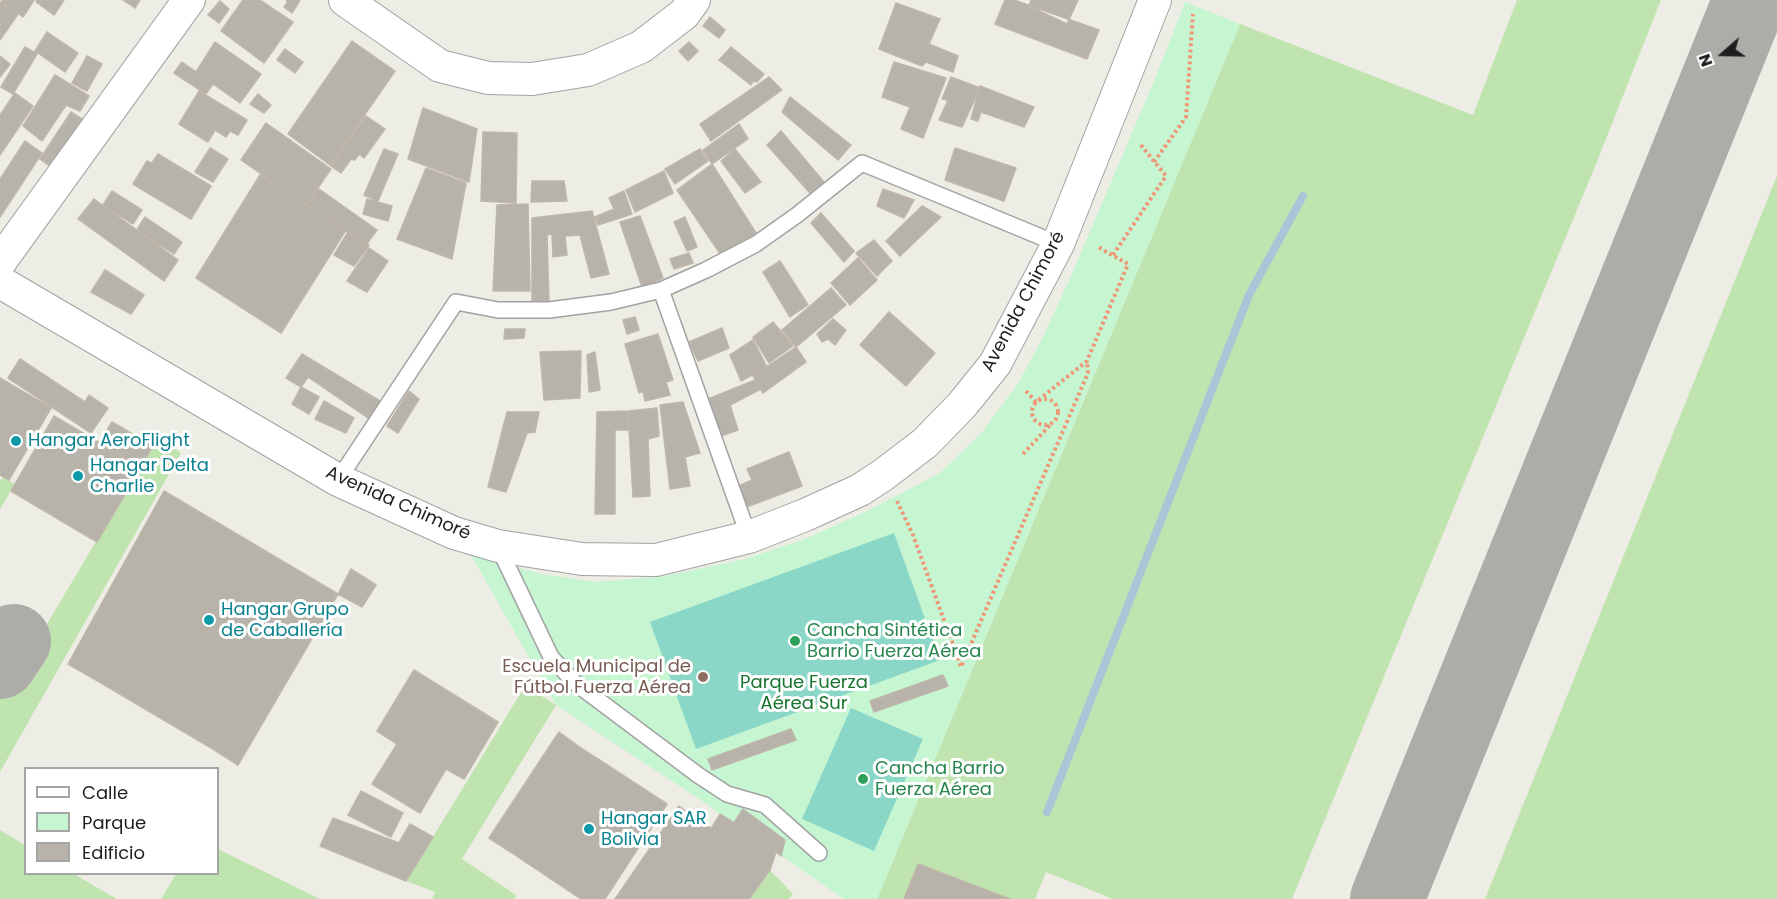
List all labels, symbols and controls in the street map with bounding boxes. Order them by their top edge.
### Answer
north arrow [1693,24,1753,84]
text: N [1693,51,1718,70]
street label: Avenida Chimoré [978,228,1070,376]
place label: Hangar AeroFlight [28,430,190,452]
marker: Hangar AeroFlight [9,434,23,448]
place label: Hangar Delta Charlie [90,455,209,498]
street label: Avenida Chimoré [322,462,474,546]
marker: Hangar Delta Charlie [71,469,85,483]
place label: Hangar Grupo de Caballería [221,599,349,642]
marker: Hangar Grupo de Caballería [202,613,216,627]
place label: Cancha Sintética Barrio Fuerza Aérea [807,620,981,662]
marker: Cancha Sintética Barrio Fuerza Aérea [788,634,802,648]
place label: Escuela Municipal de Fútbol Fuerza Aérea [502,656,691,698]
marker: Escuela Municipal de Fútbol Fuerza Aérea [696,670,710,684]
park label: Parque Fuerza Aérea Sur [740,672,868,714]
place label: Cancha Barrio Fuerza Aérea [875,758,1005,800]
legend [24,767,219,875]
marker: Cancha Barrio Fuerza Aérea [856,772,870,786]
text: Calle [82,780,128,805]
place label: Hangar SAR Bolivia [601,808,707,850]
text: Parque [82,810,146,835]
marker: Hangar SAR Bolivia [582,822,596,836]
text: Edificio [82,840,145,865]

